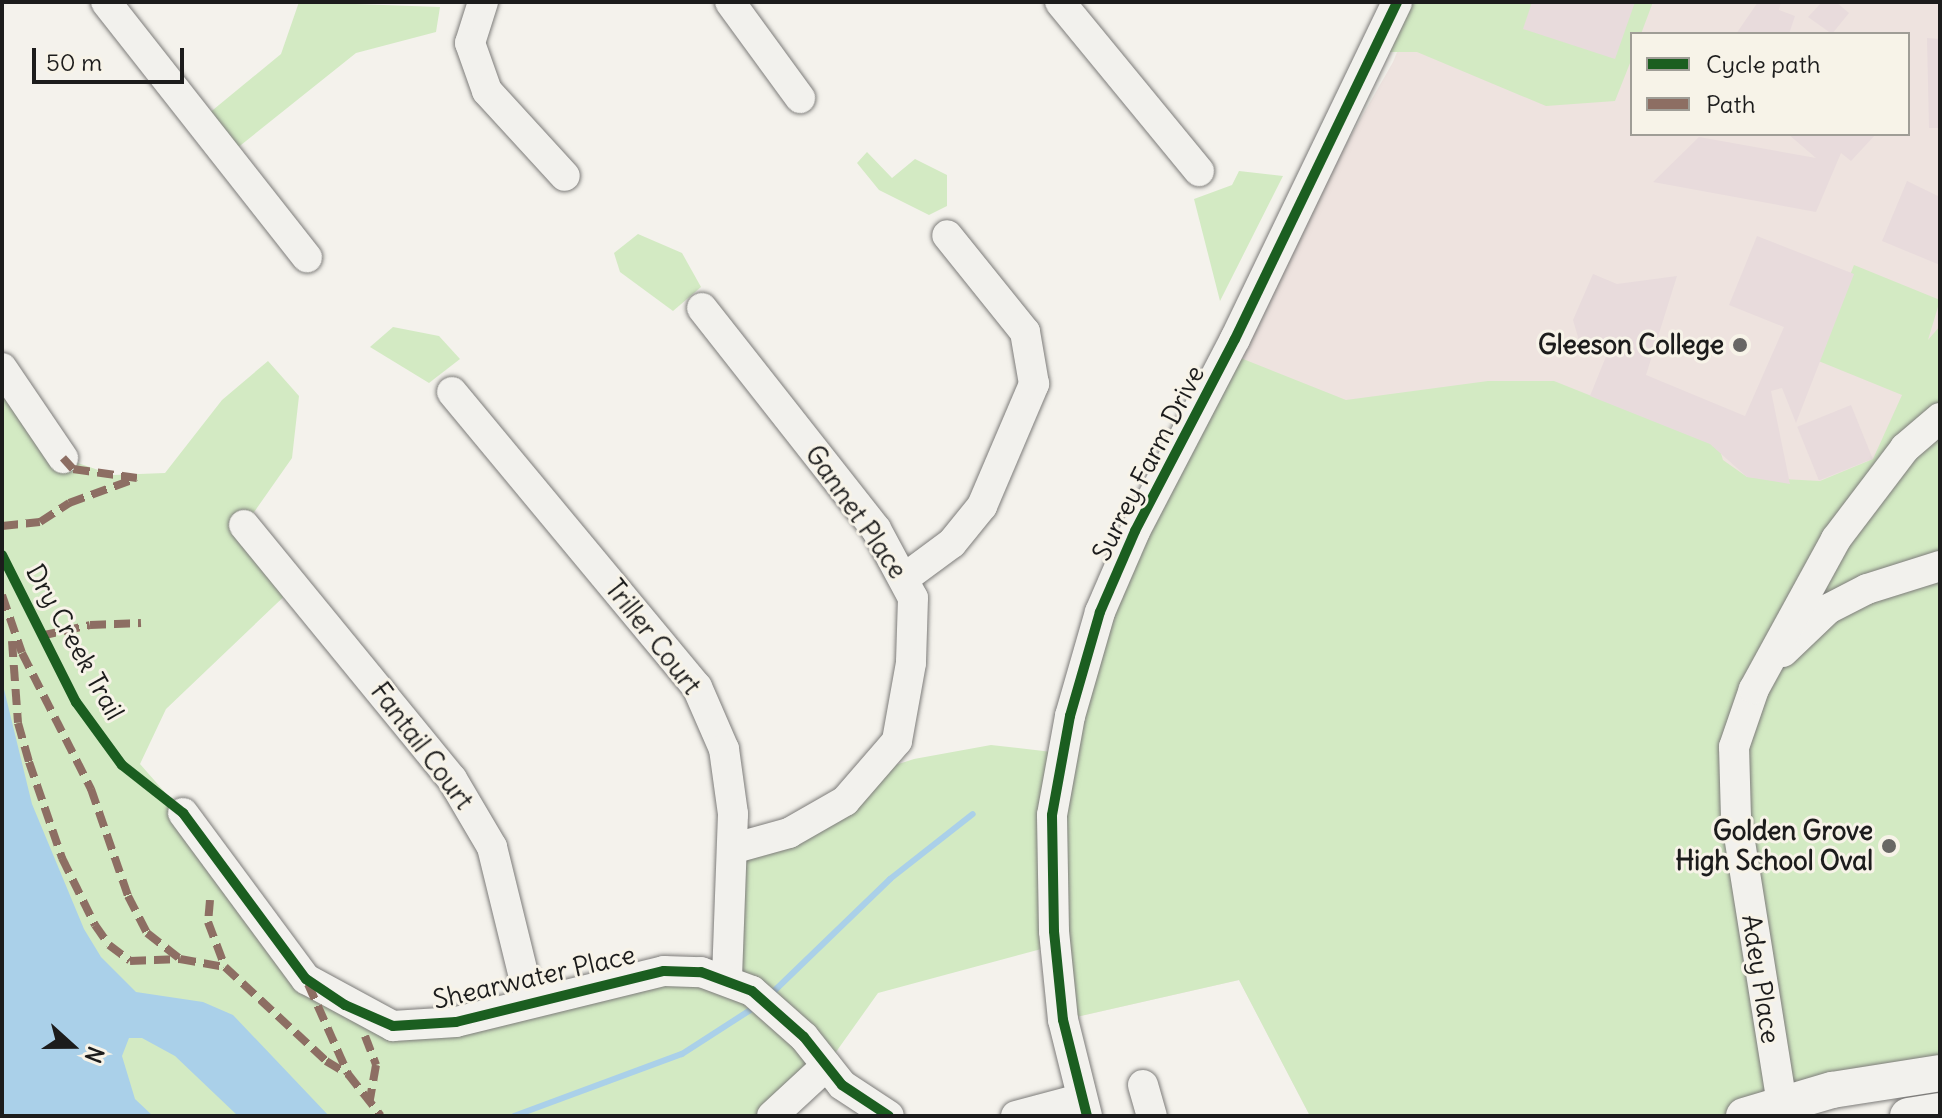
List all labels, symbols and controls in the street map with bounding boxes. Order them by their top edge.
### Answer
scale bar [36,32,188,82]
legend [1630,32,1910,136]
text: 50 m [46,47,102,77]
text: Cycle path [1706,49,1821,79]
text: Path [1706,89,1756,119]
place label: Gleeson College [1538,329,1724,361]
marker: Gleeson College [1731,336,1749,354]
street label: Surrey Farm Drive [1085,360,1211,566]
street label: Gannet Place [799,439,913,585]
street label: Dry Creek Trail [19,559,131,725]
street label: Triller Court [599,574,707,700]
street label: Fantail Court [364,676,480,816]
place label: Golden Grove High School Oval [1676,815,1873,876]
marker: Golden Grove High School Oval [1880,837,1898,855]
street label: Adey Place [1735,912,1787,1046]
street label: Shearwater Place [430,939,638,1015]
north arrow [32,1006,112,1086]
text: N [79,1042,110,1067]

